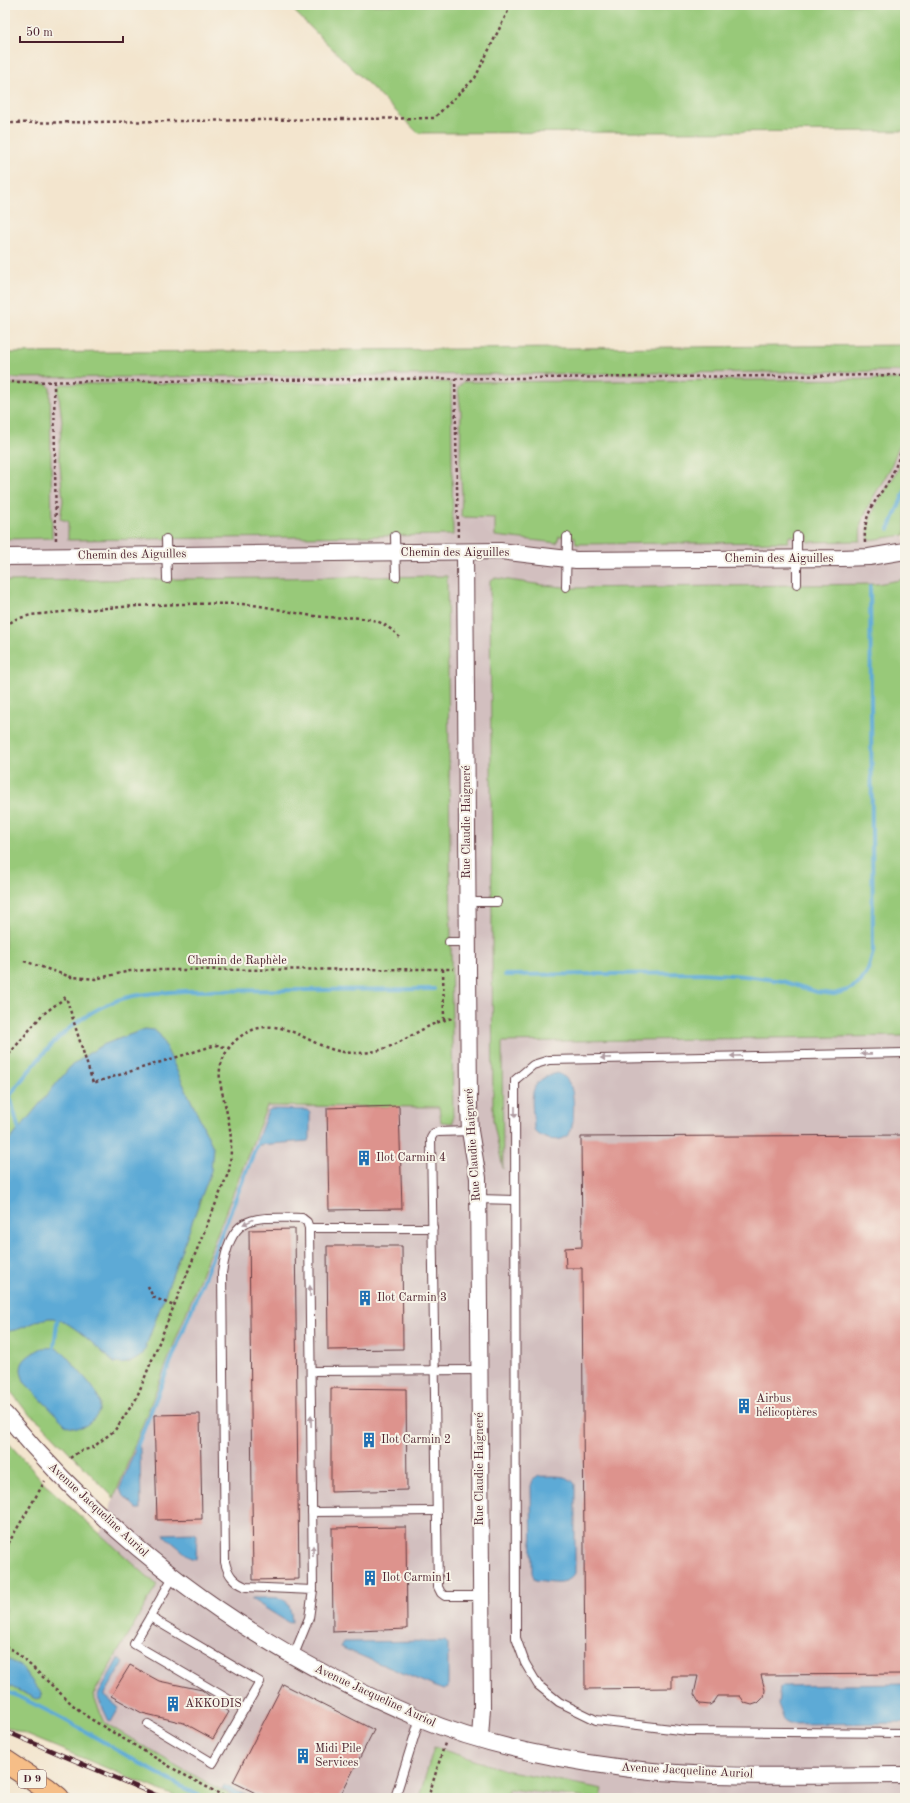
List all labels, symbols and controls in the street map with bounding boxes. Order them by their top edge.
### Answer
scale bar [20,18,123,44]
text: 50 m [26,26,53,39]
street label: Chemin des Aiguilles [401,547,509,559]
street label: Chemin des Aiguilles [78,548,186,562]
street label: Chemin des Aiguilles [725,553,833,565]
street label: Rue Claudie Haigneré [461,765,473,879]
street label: Chemin de Raphèle [187,955,287,967]
one-way arrow [860,1050,872,1057]
one-way arrow [729,1053,742,1059]
one-way arrow [600,1055,612,1062]
street label: Rue Claudie Haigneré [463,1088,483,1202]
one-way arrow [512,1106,518,1119]
building icon: Ilot Carmin 4 [355,1149,373,1167]
place label: Ilot Carmin 4 [376,1152,446,1164]
one-way arrow [242,1219,254,1225]
one-way arrow [307,1284,313,1297]
building icon: Ilot Carmin 3 [356,1289,374,1307]
place label: Ilot Carmin 3 [377,1292,447,1304]
place label: Airbus hélicoptères [756,1393,817,1419]
building icon: Airbus hélicoptères [735,1397,753,1415]
street label: Rue Claudie Haigneré [474,1412,486,1526]
one-way arrow [308,1414,314,1427]
building icon: Ilot Carmin 2 [360,1431,378,1449]
place label: Ilot Carmin 2 [381,1434,451,1446]
street label: Avenue Jacqueline Auriol [46,1461,150,1559]
one-way arrow [310,1544,316,1557]
building icon: Ilot Carmin 1 [361,1569,379,1587]
place label: Ilot Carmin 1 [382,1572,452,1584]
street label: Avenue Jacqueline Auriol [313,1663,437,1729]
building icon: AKKODIS [164,1695,182,1713]
place label: AKKODIS [185,1698,242,1710]
place label: Midi Pile Services [315,1743,362,1769]
building icon: Midi Pile Services [294,1747,312,1765]
street label: Avenue Jacqueline Auriol [621,1762,753,1780]
road number: D 9 [18,1770,46,1788]

